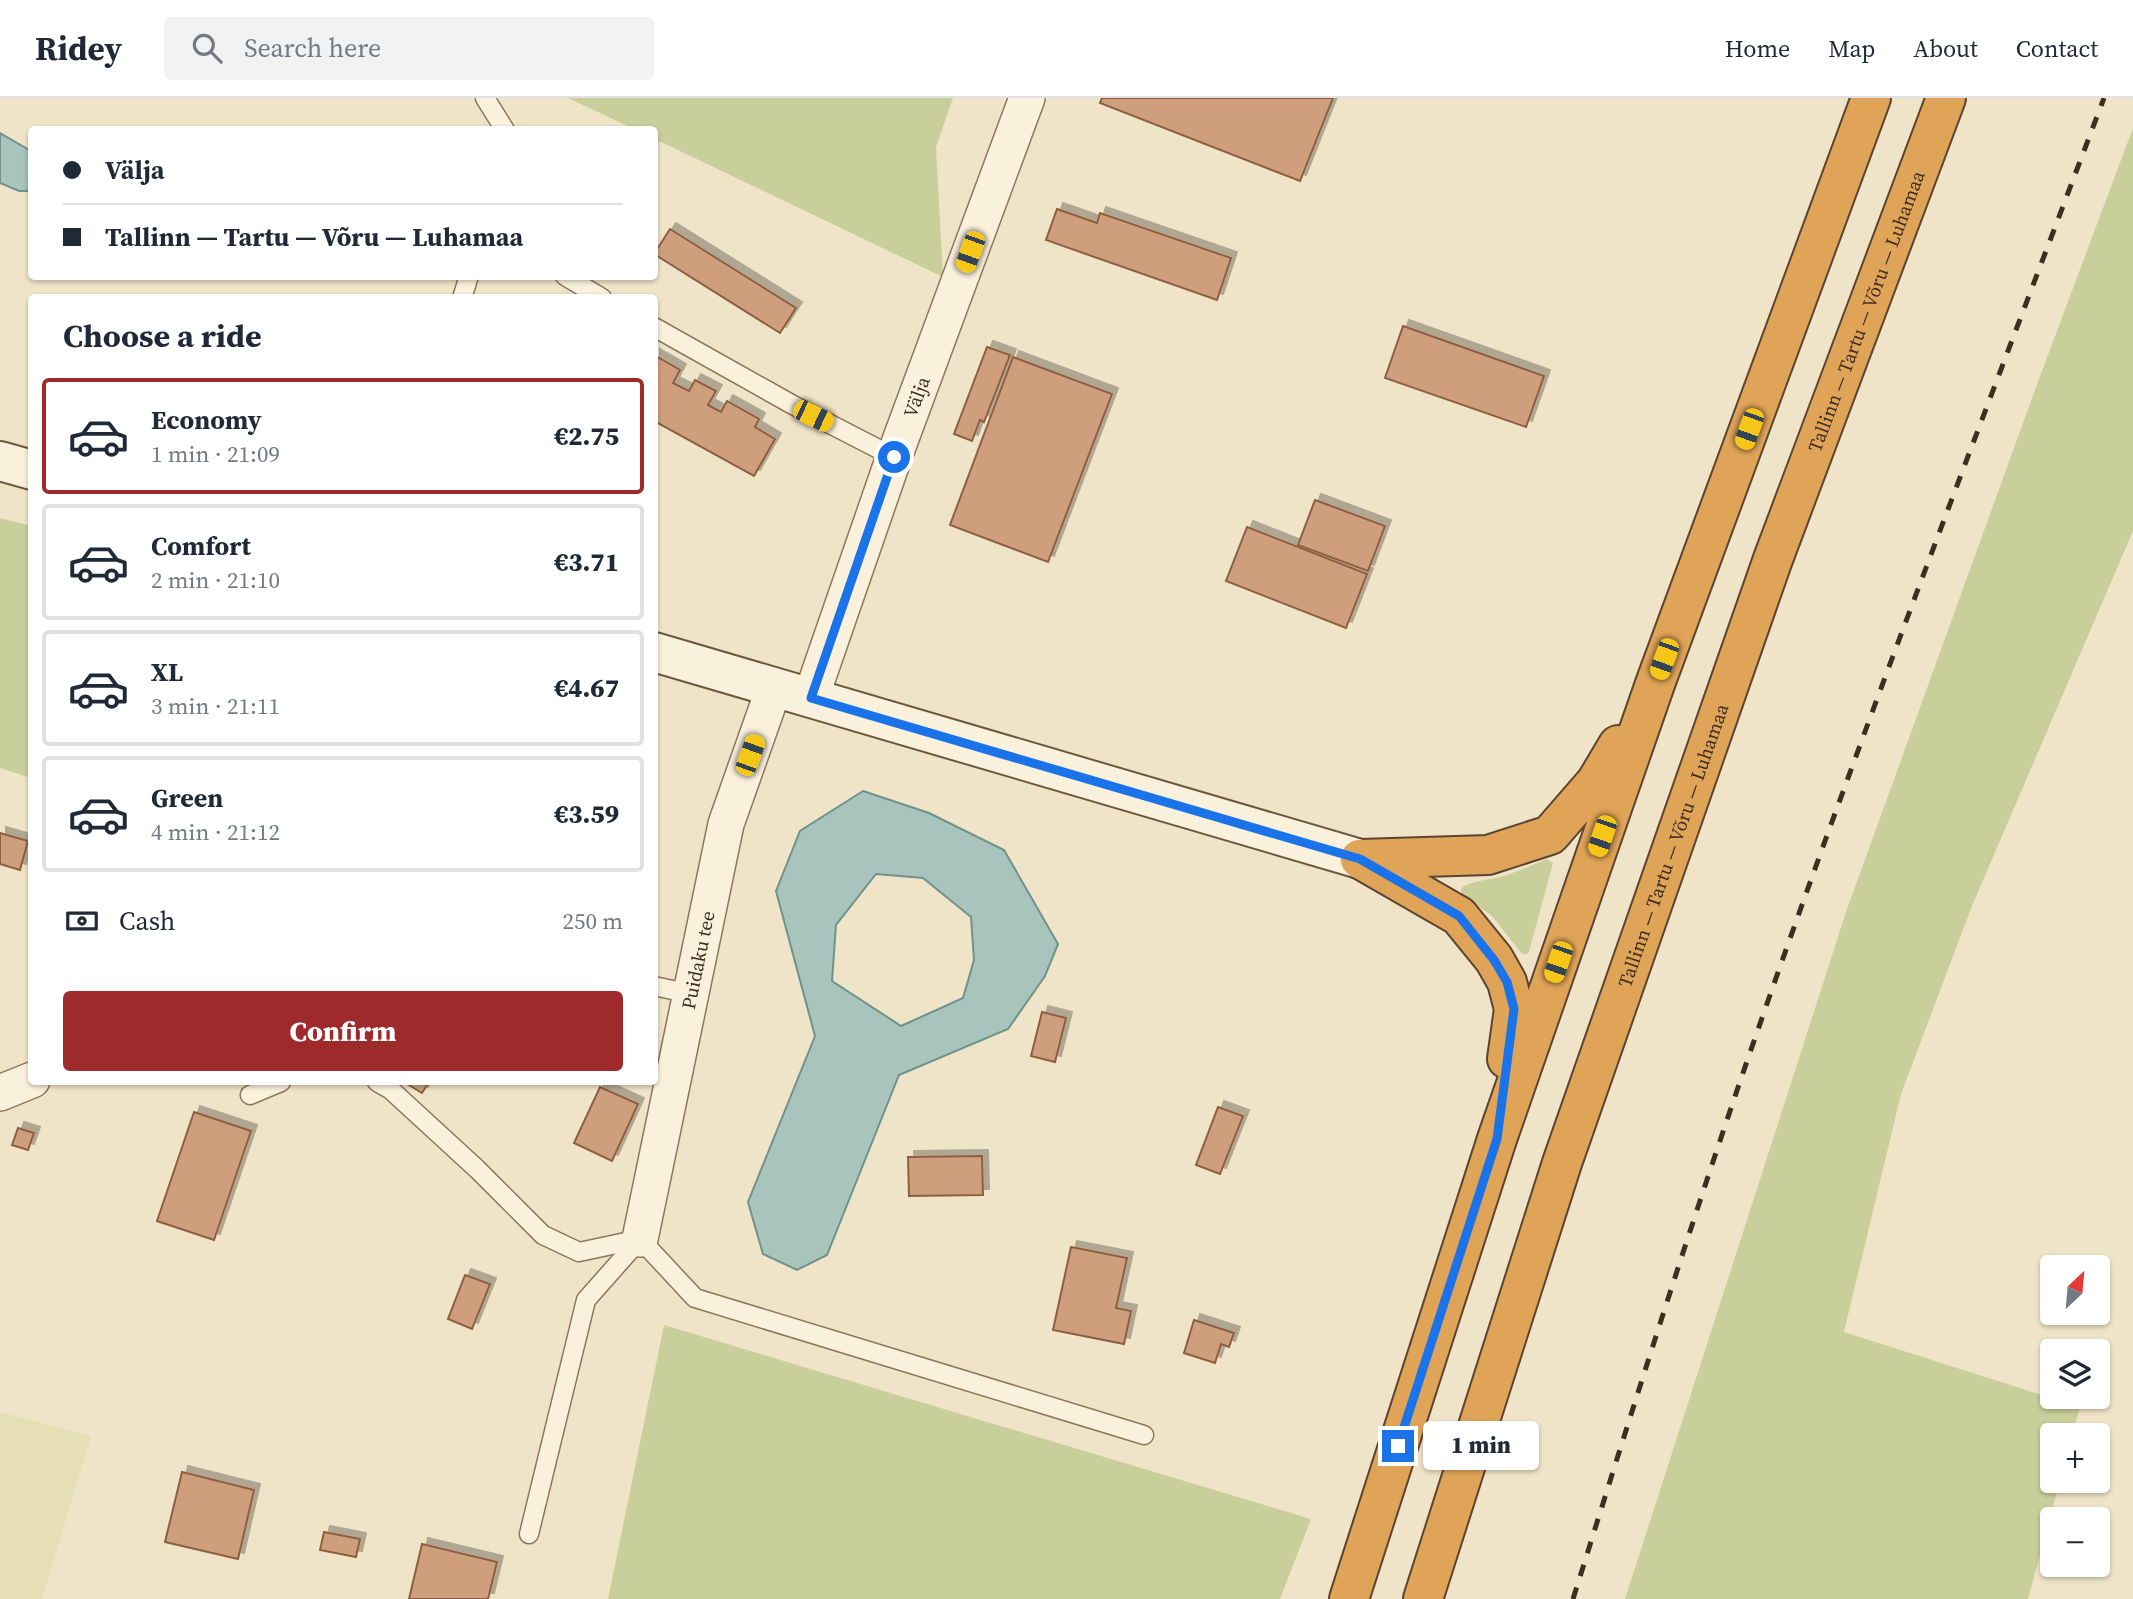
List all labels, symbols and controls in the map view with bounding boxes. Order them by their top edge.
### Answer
search box [164,17,654,80]
text: Ridey [35,26,122,71]
icon: search [188,29,226,67]
text: Search here [244,30,381,66]
text: Home [1725,32,1790,65]
text: Map [1828,32,1875,65]
text: About [1913,32,1978,65]
text: Contact [2016,32,2098,65]
text: Välja [105,152,165,188]
street label: Tallinn — Tartu — Võru — Luhamaa [1801,167,1931,456]
text: Tallinn — Tartu — Võru — Luhamaa [105,219,523,255]
car [953,229,988,275]
text: Choose a ride [63,314,262,358]
street label: Välja [897,372,936,421]
car [790,397,837,435]
text: Economy [151,402,262,438]
icon: car [67,405,130,468]
car [1732,406,1767,452]
text: €2.75 [554,418,619,454]
text: 1 min · 21:09 [151,438,280,470]
route start [878,441,910,473]
text: Comfort [151,528,251,564]
icon: car [67,531,130,594]
text: €3.71 [554,544,619,580]
text: 2 min · 21:10 [151,564,280,596]
car [1647,636,1682,682]
text: XL [151,654,183,690]
icon: car [67,657,130,720]
text: €4.67 [554,670,619,706]
text: 3 min · 21:11 [151,690,280,722]
street label: Tallinn — Tartu — Võru — Luhamaa [1611,700,1735,991]
car [733,732,768,778]
text: Green [151,780,223,816]
icon: car [67,783,130,846]
text: €3.59 [554,796,619,832]
car [1586,813,1619,859]
text: 4 min · 21:12 [151,816,280,848]
icon: cash [63,902,101,940]
text: Cash [119,903,175,939]
text: 250 m [562,905,623,937]
street label: Puidaku tee [675,908,721,1011]
car [1542,939,1575,985]
button: Confirm [63,991,623,1071]
north arrow [2040,1255,2110,1325]
map controls [2040,1255,2110,1577]
button: layers [2040,1339,2110,1409]
callout: 1 min [1422,1422,1538,1470]
button: + [2040,1423,2110,1493]
text: 1 min [1451,1429,1511,1461]
route end [1382,1430,1414,1462]
button: − [2040,1507,2110,1577]

